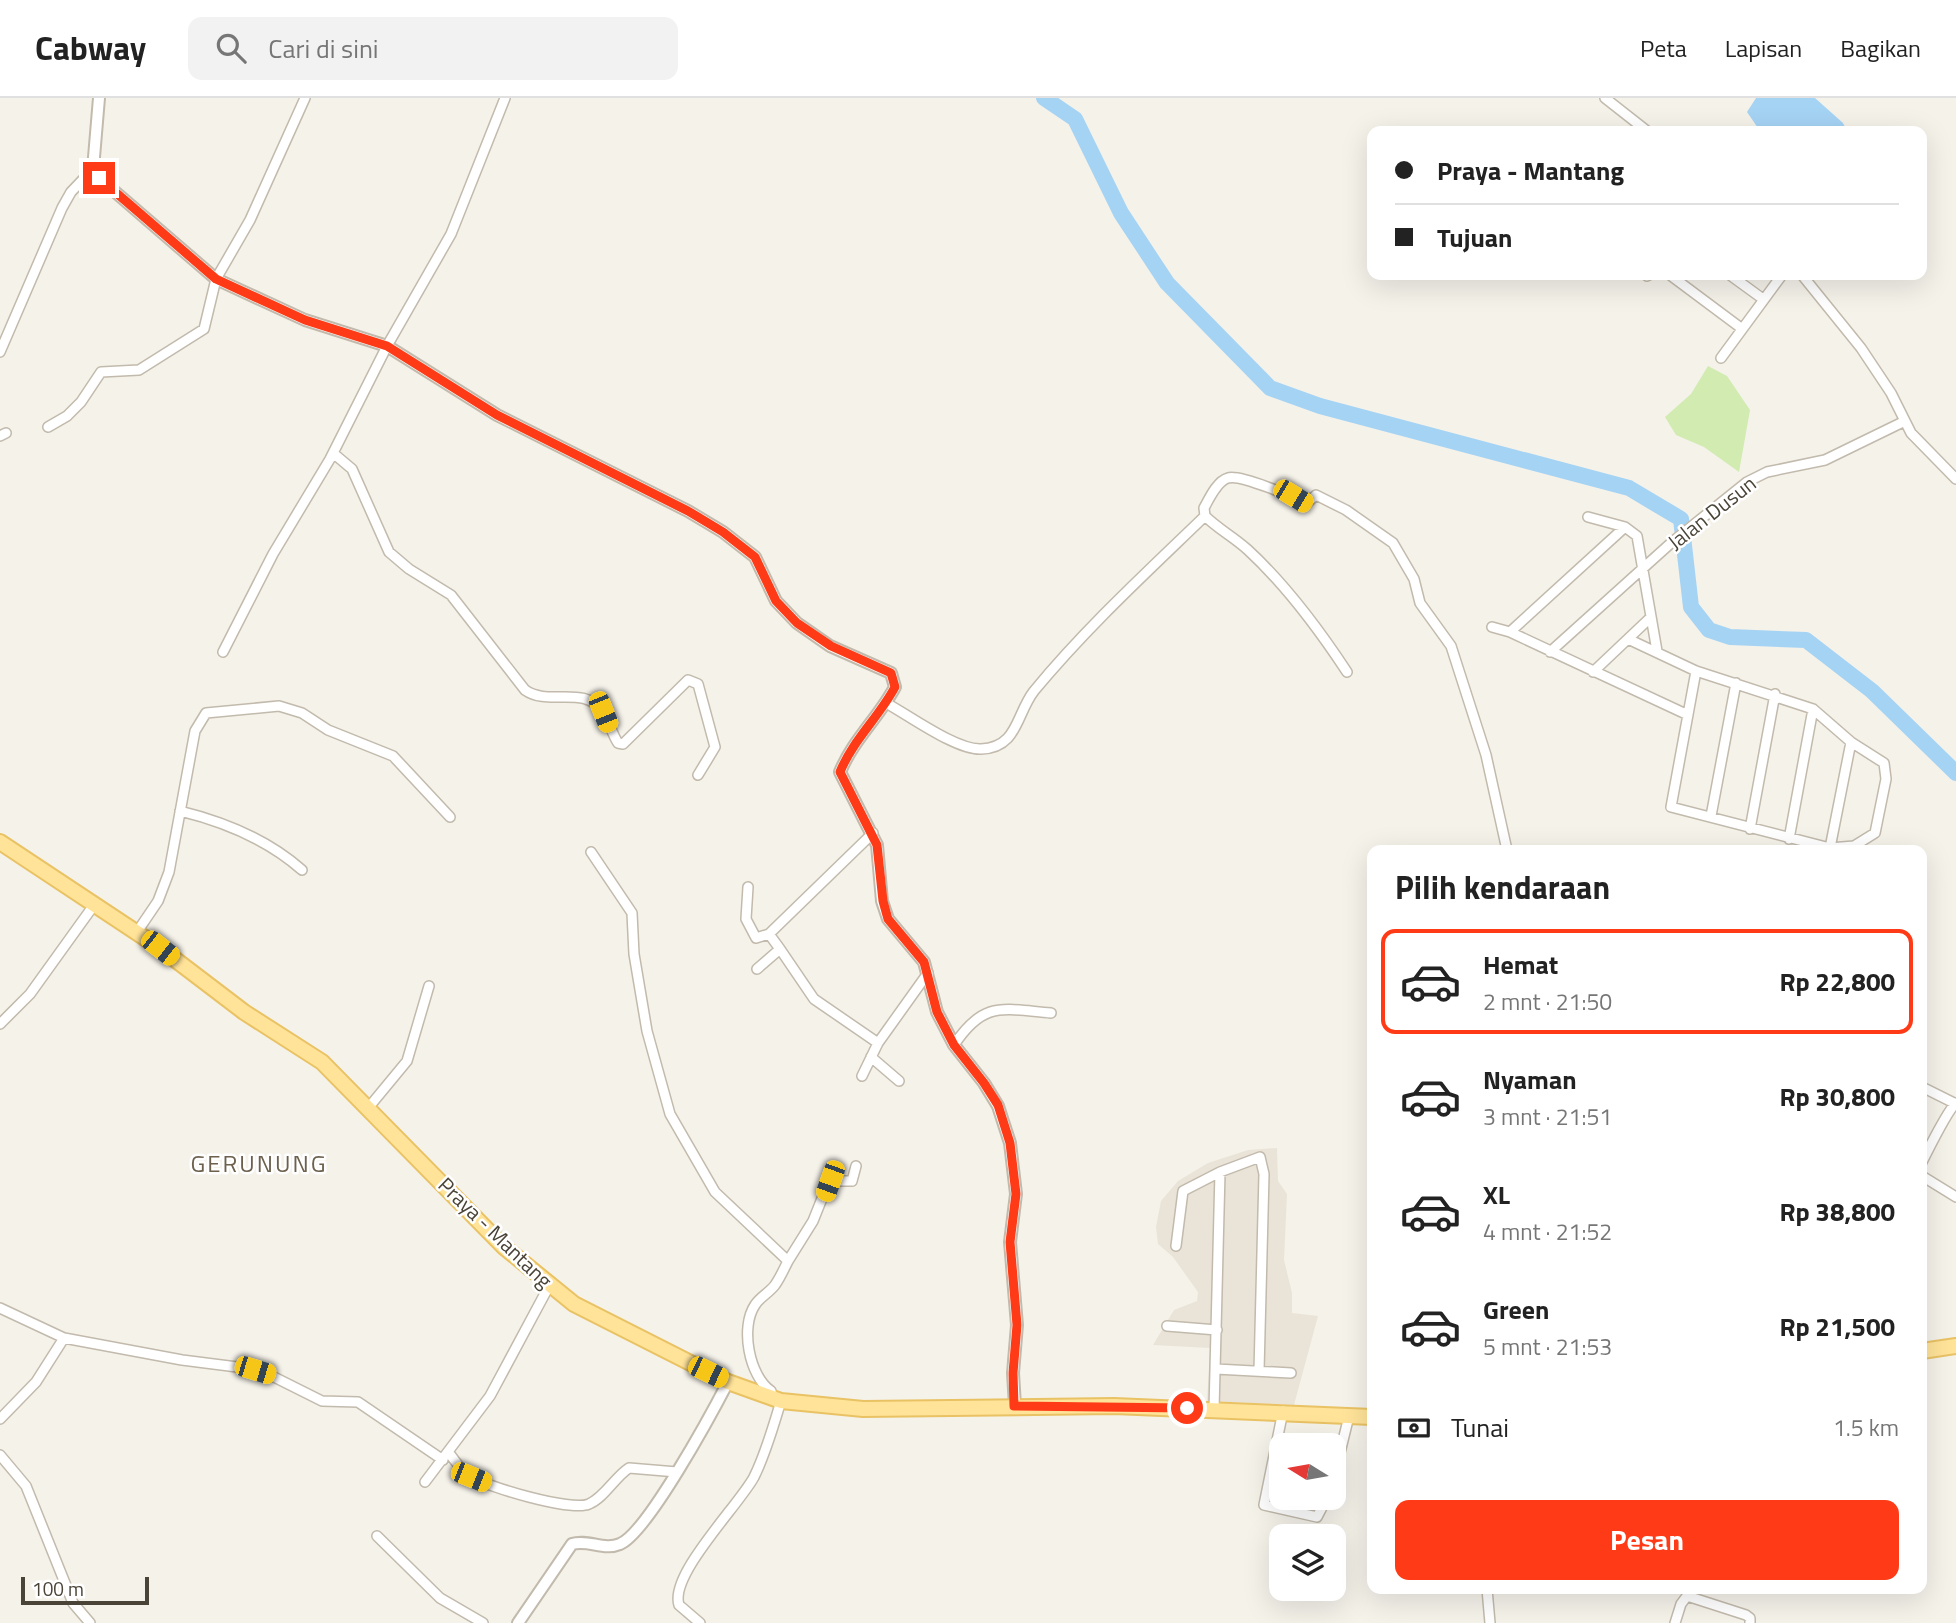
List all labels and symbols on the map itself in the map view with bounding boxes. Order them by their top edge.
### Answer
route end [83,162,115,194]
street label: Jalan Dusun [1660,467,1763,557]
car [1270,476,1317,516]
car [586,689,621,735]
car [137,927,184,969]
district label: GERUNUNG [191,1145,327,1181]
car [813,1158,848,1204]
street label: Praya - Mantang [431,1169,560,1295]
car [685,1353,732,1391]
car [232,1354,279,1386]
route start [1171,1392,1203,1424]
north arrow [1269,1433,1346,1510]
car [448,1459,495,1495]
scale bar [21,1574,149,1606]

